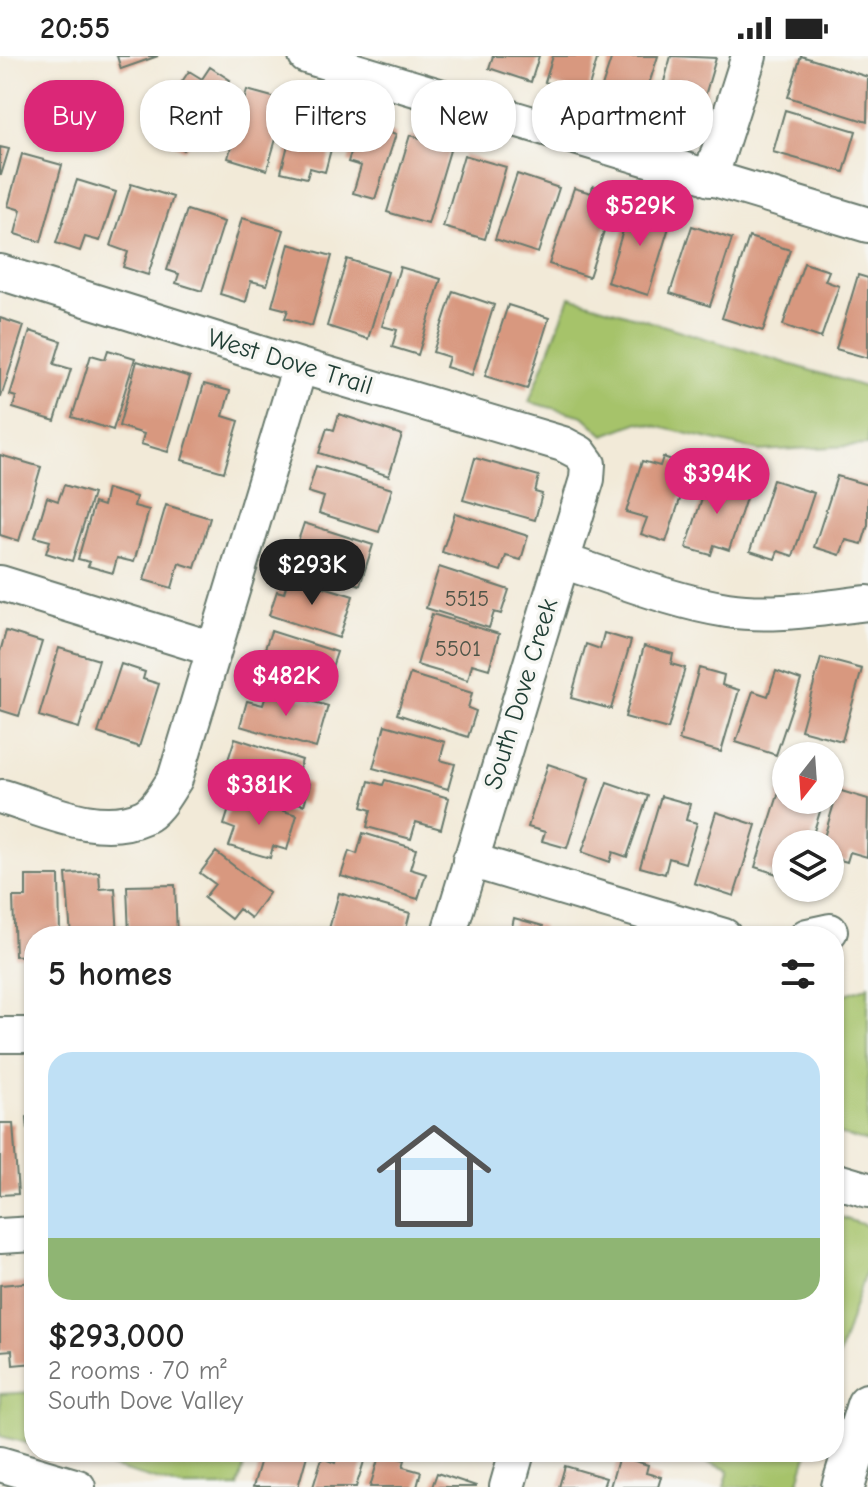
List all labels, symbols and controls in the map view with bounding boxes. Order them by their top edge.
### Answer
text: 20:55 [40,11,110,46]
chip: Buy [24,80,124,152]
chip: Rent [140,80,250,152]
chip: Filters [266,80,395,152]
chip: New [411,80,516,152]
chip: Apartment [532,80,713,152]
pin: $529K [584,180,696,248]
text: $529K [605,191,675,221]
street label: West Dove Trail [204,323,376,401]
pin: $394K [661,448,773,516]
text: $394K [683,459,751,489]
pin: $293K [256,539,368,607]
text: $293K [277,550,347,580]
house number: 5515 [445,586,489,612]
street label: South Dove Creek [478,595,564,793]
house number: 5501 [435,636,481,662]
pin: $482K [230,650,342,718]
text: $482K [252,661,320,691]
north arrow [772,742,844,814]
map controls [772,742,844,902]
pin: $381K [203,759,315,827]
text: $381K [226,770,292,800]
button: layers [772,830,844,902]
icon: filters [776,952,820,996]
text: 5 homes [48,954,172,994]
icon: home [362,1104,506,1248]
text: $293,000 [48,1316,185,1356]
text: 2 rooms · 70 m² [48,1356,227,1386]
text: South Dove Valley [48,1386,243,1416]

